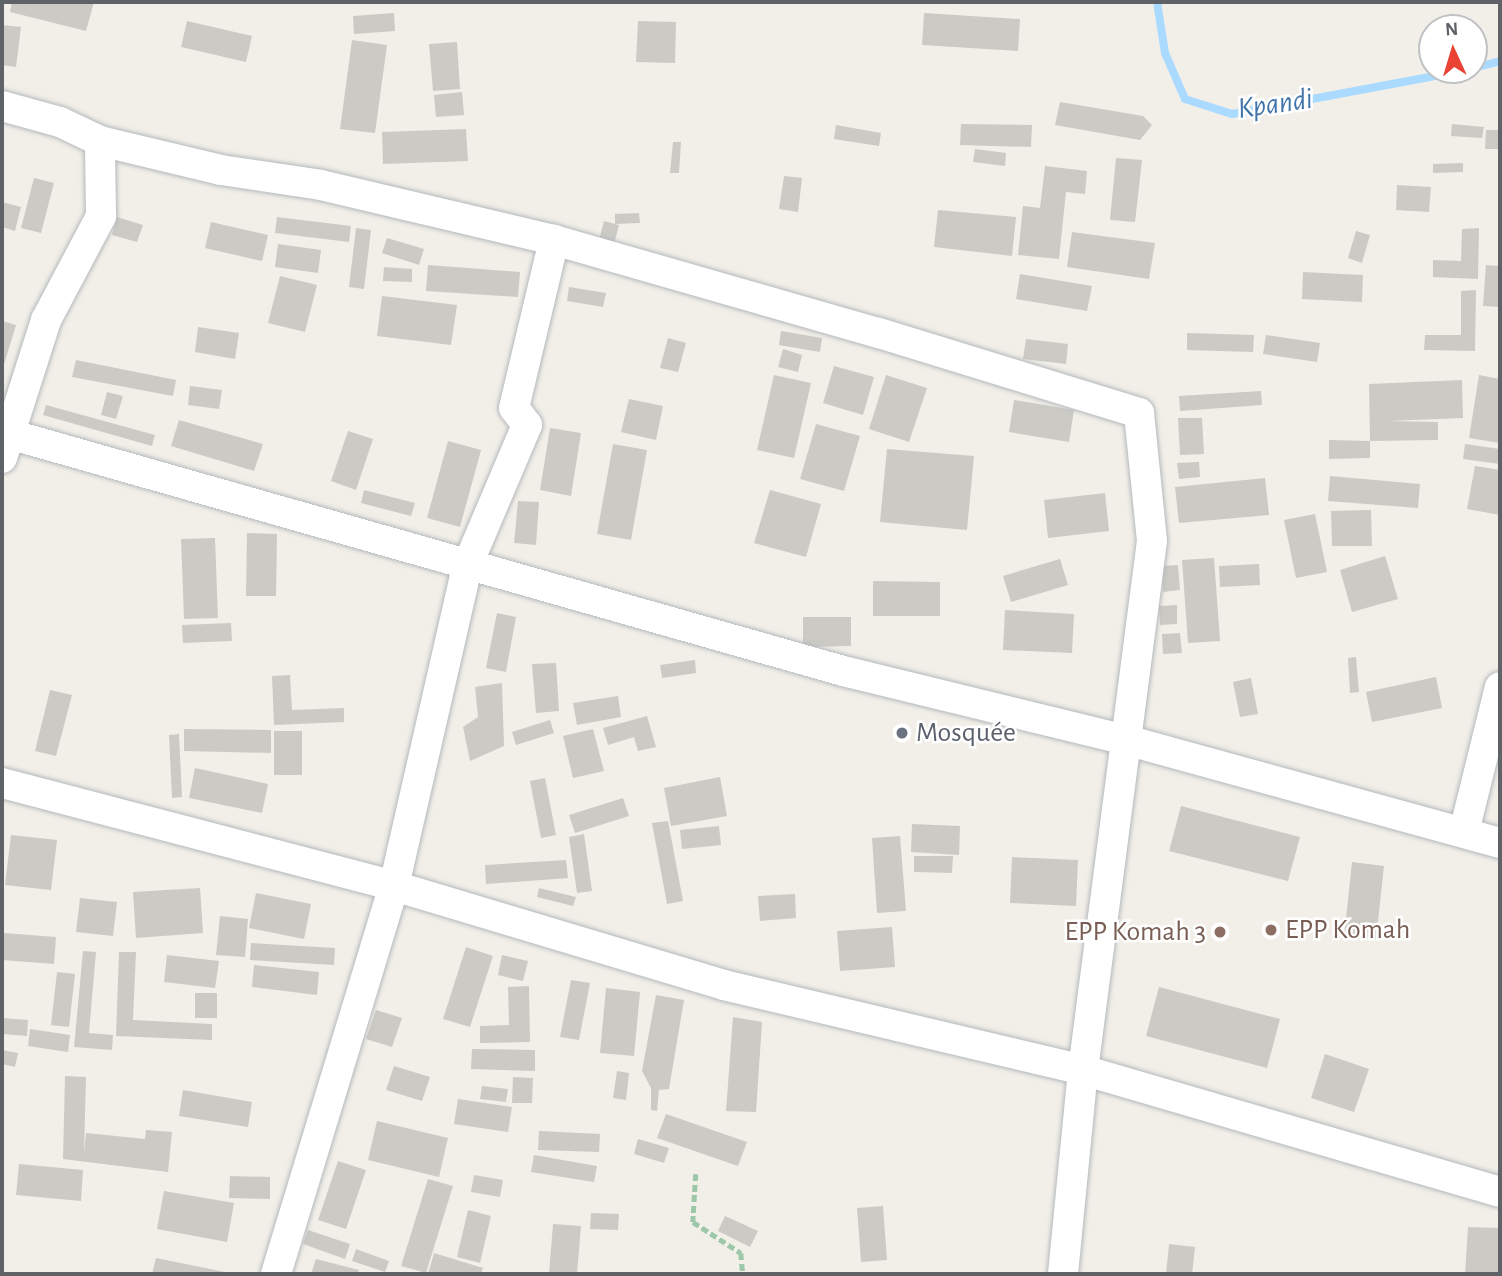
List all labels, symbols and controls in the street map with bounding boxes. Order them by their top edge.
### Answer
north arrow [1418,14,1488,84]
text: N [1444,20,1459,39]
water label: Kpandi [1235,81,1315,127]
place label: Mosquée [916,716,1016,750]
marker: Mosquée [894,725,910,741]
place label: EPP Komah [1285,913,1410,947]
place label: EPP Komah 3 [1065,915,1206,949]
marker: EPP Komah [1263,922,1279,938]
marker: EPP Komah 3 [1212,924,1228,940]

